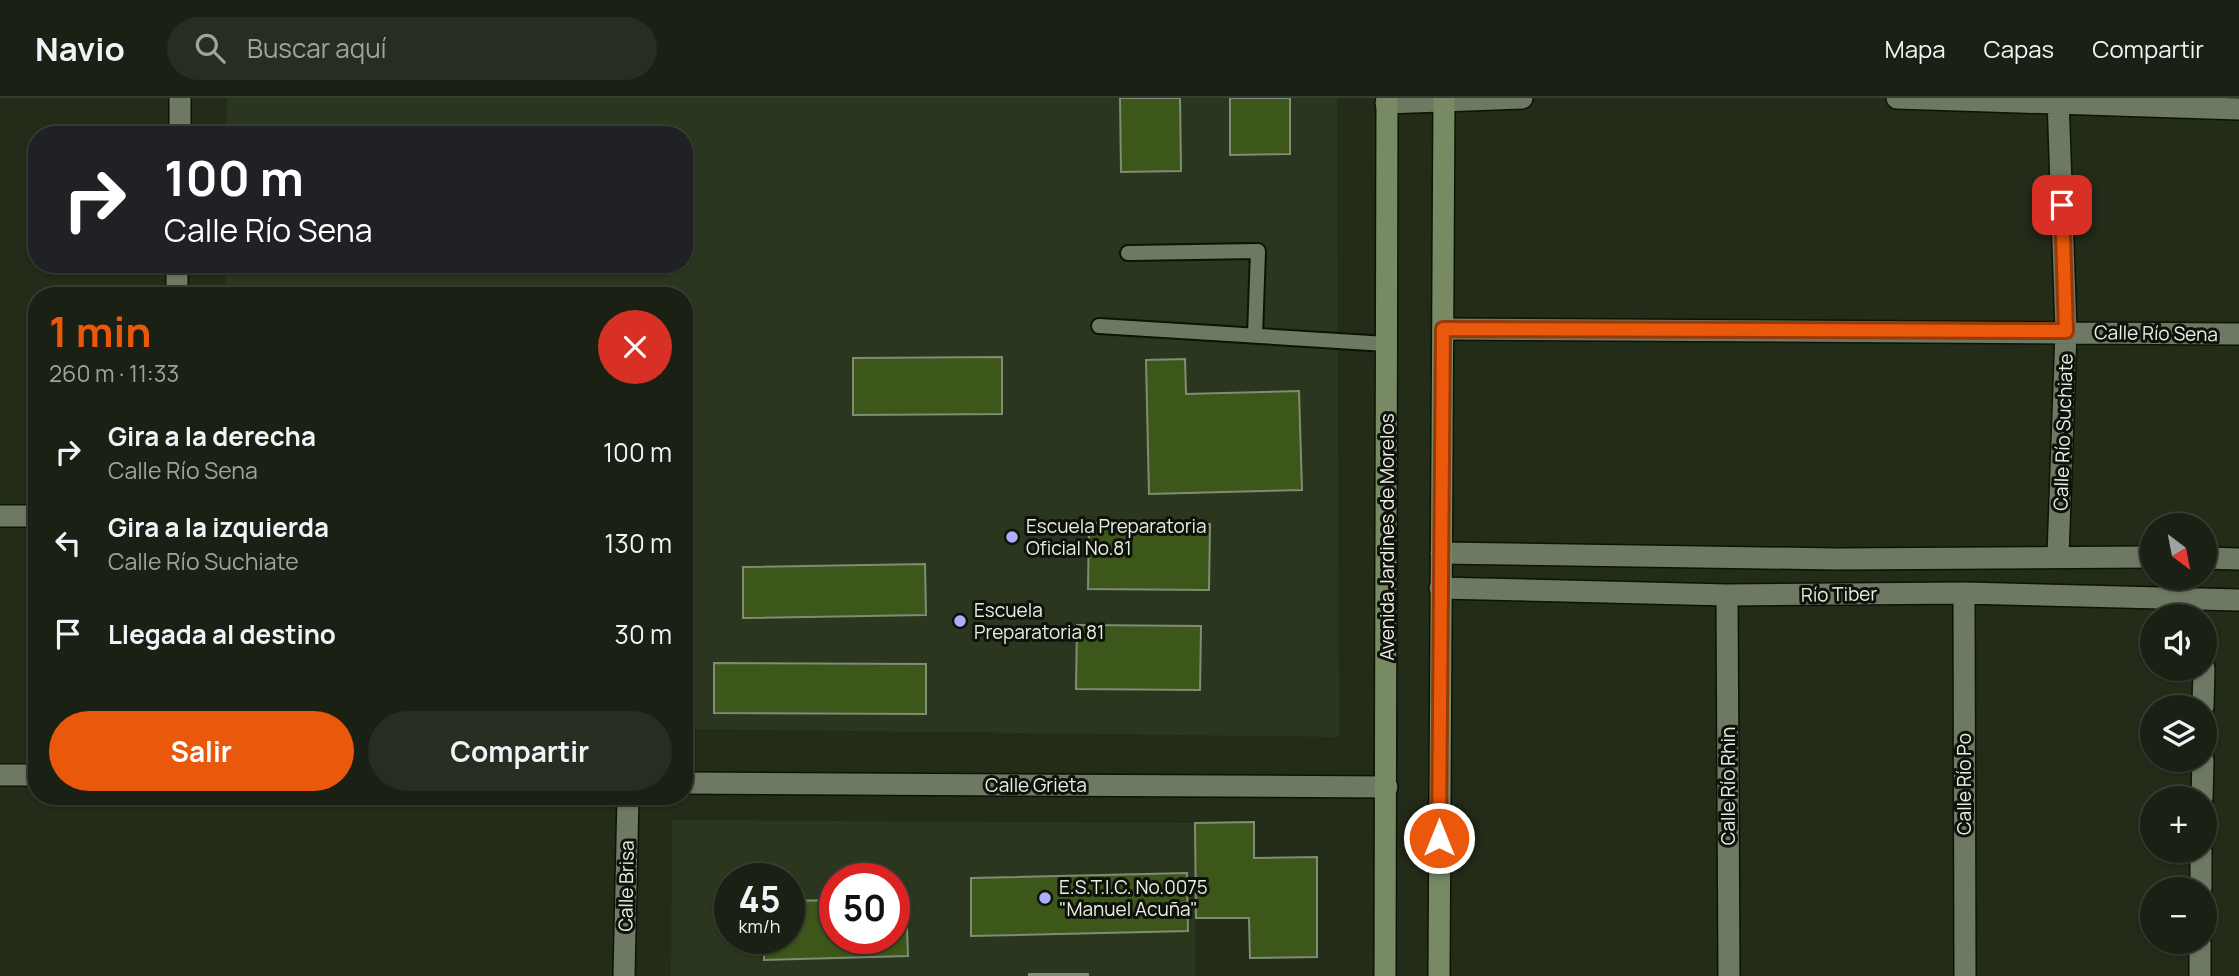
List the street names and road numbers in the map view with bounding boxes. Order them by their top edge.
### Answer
street label: Calle Río Sena [2094,319,2218,347]
street label: Calle Río Suchiate [2047,353,2079,511]
street label: Avenida Jardines de Morelos [1374,413,1400,661]
street label: Río Tiber [1801,580,1878,608]
street label: Calle Río Rhin [1715,727,1741,845]
street label: Calle Río Po [1951,733,1977,835]
street label: Calle Grieta [985,772,1087,798]
street label: Calle Brisa [612,840,640,932]

